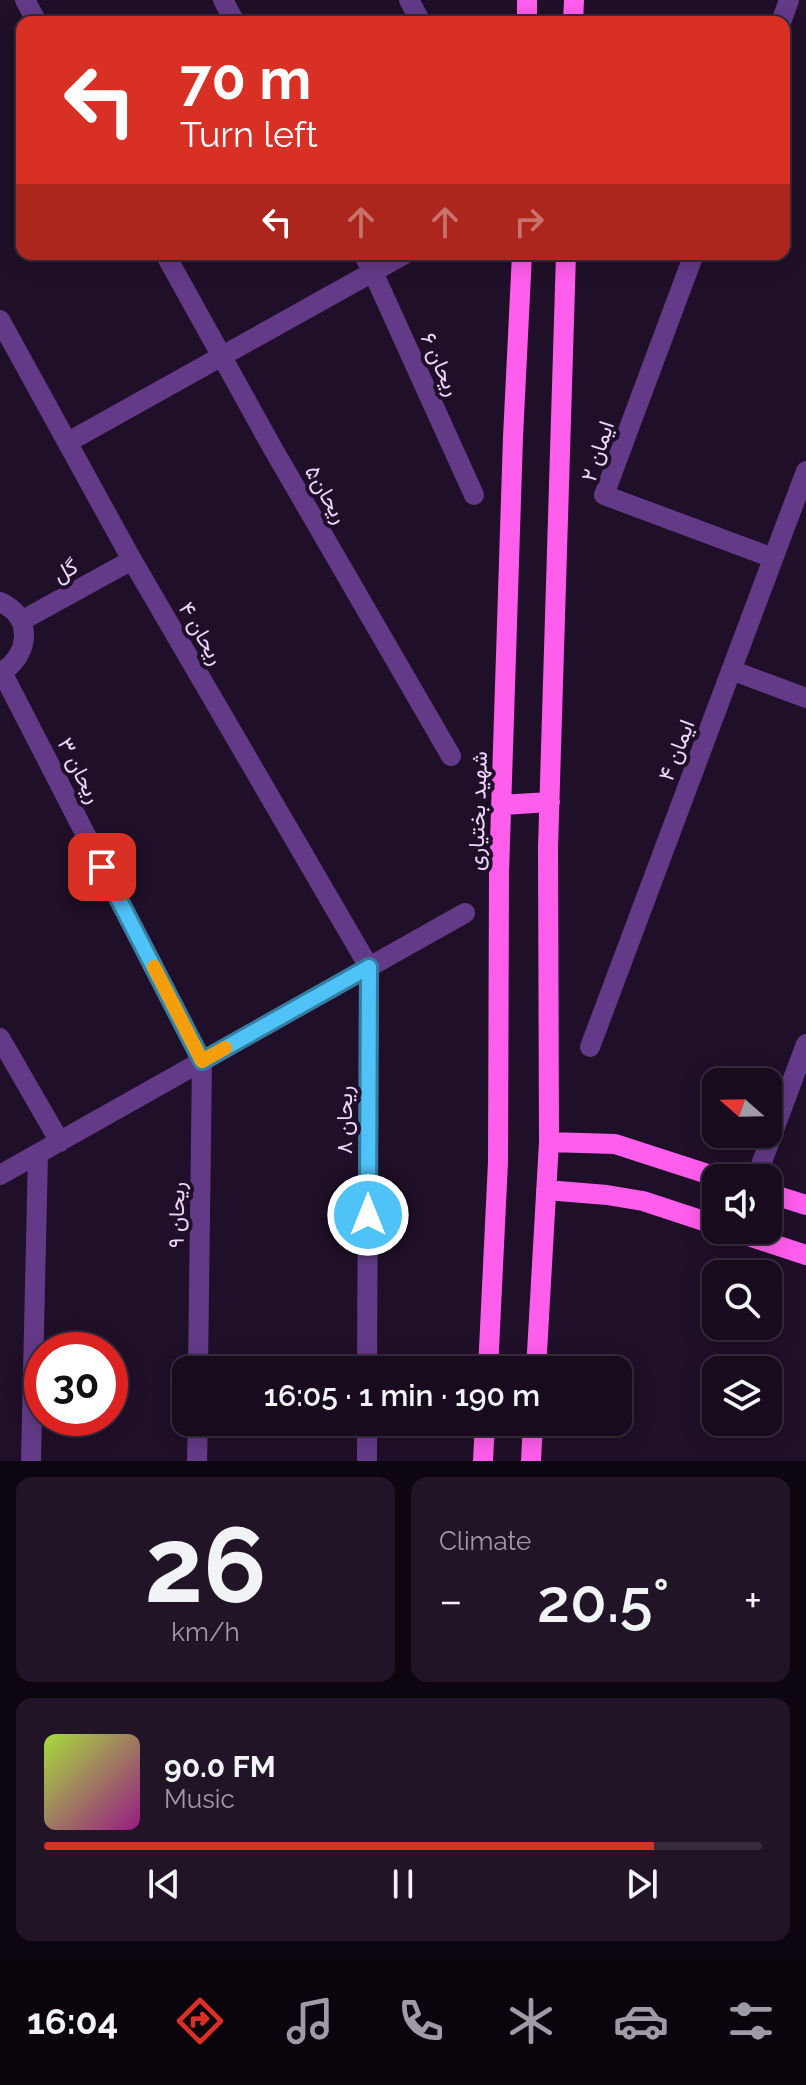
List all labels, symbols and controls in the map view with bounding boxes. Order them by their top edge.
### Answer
text: 70 m [180,46,311,112]
icon: left [48,48,152,152]
text: Turn left [180,113,318,155]
icon: left [255,200,299,244]
icon: ahead [339,200,383,244]
icon: ahead [423,200,467,244]
icon: right [507,200,551,244]
street label: ریحان ۶ [415,328,466,400]
street label: ایمان ۲ [575,417,619,485]
street label: ریحان۵ [299,460,354,528]
street label: گل [48,553,82,587]
street label: ریحان ۴ [173,597,230,670]
street label: ایمان ۴ [653,716,699,784]
street label: ریحان ۳ [52,733,108,808]
street label: شهید بختیاری [462,751,493,871]
pin [68,833,136,901]
icon: arrive [80,845,124,889]
north arrow [702,1068,782,1148]
map controls [702,1068,782,1436]
street label: ریحان ۸ [331,1086,358,1154]
button: sound [702,1164,782,1244]
position arrow [326,1173,410,1257]
street label: ریحان ۹ [162,1182,191,1248]
button: search [702,1260,782,1340]
speed limit sign: 30 [24,1332,128,1436]
button: layers [702,1356,782,1436]
text: 16:05 · 1 min · 190 m [264,1378,540,1413]
text: 26 [145,1504,266,1626]
text: Climate [439,1526,531,1556]
text: 20.5° [537,1566,669,1636]
text: − [439,1575,463,1626]
text: + [744,1575,762,1626]
text: km/h [171,1617,240,1647]
text: 90.0 FM [164,1749,276,1784]
text: Music [164,1784,235,1814]
icon: previous [142,1862,186,1906]
icon: pause [381,1862,425,1906]
icon: next [620,1862,664,1906]
icon: directions [172,1993,228,2049]
icon: music [282,1993,338,2049]
icon: phone [393,1993,449,2049]
icon: climate [503,1993,559,2049]
icon: car [613,1993,669,2049]
icon: filters [723,1993,779,2049]
text: 16:04 [27,2000,118,2042]

